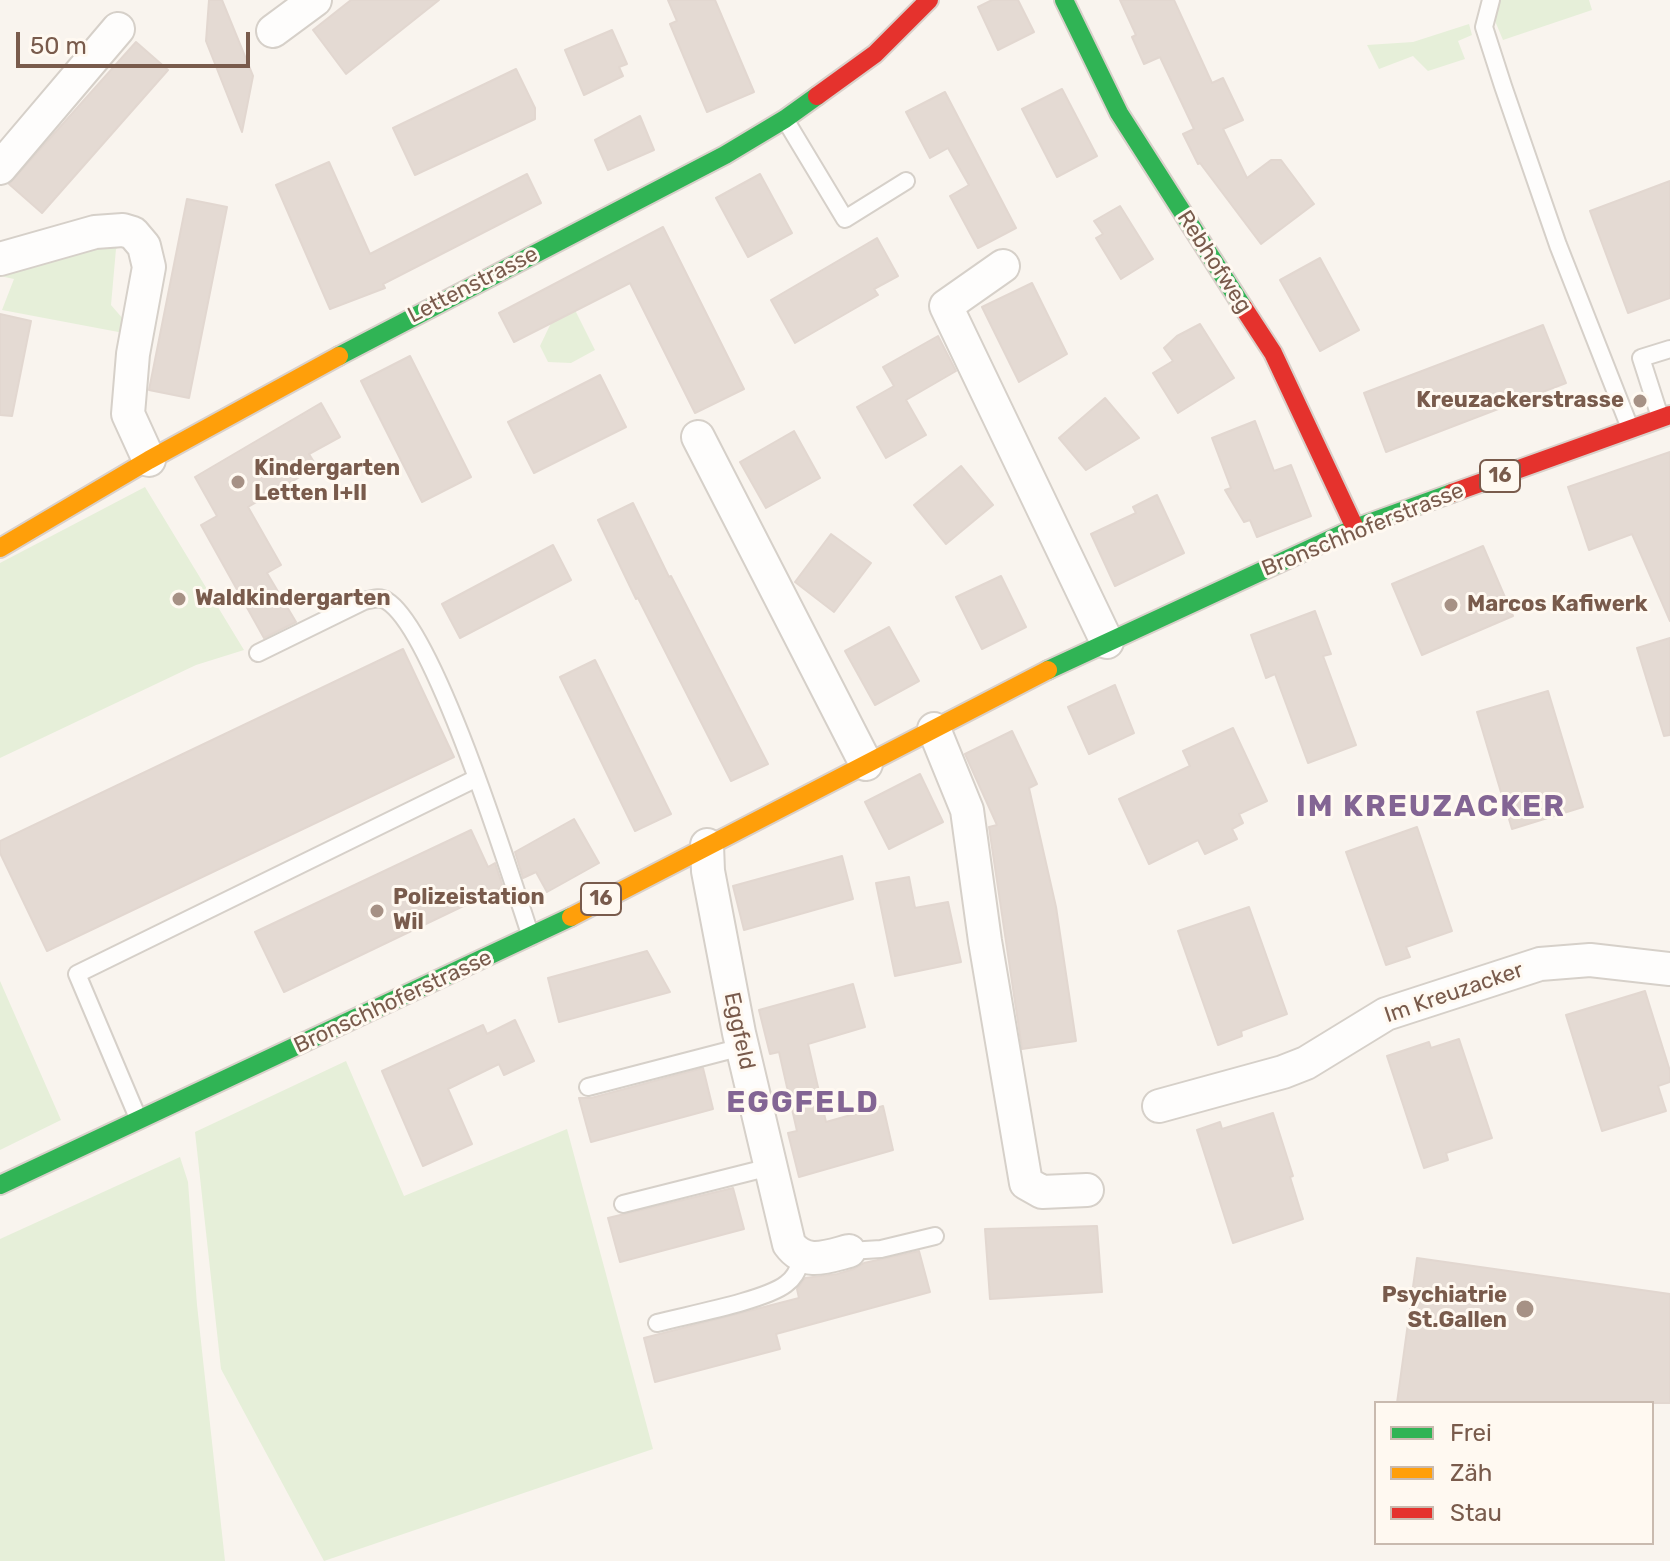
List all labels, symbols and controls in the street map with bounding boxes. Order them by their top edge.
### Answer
scale bar [20,16,254,66]
text: 50 m [30,32,87,60]
street label: Rebhofweg [1171,206,1257,318]
street label: Lettenstrasse [404,241,542,329]
place label: Kreuzackerstrasse [1416,388,1624,414]
marker: Kreuzackerstrasse [1631,392,1649,410]
place label: Kindergarten Letten I+II [254,456,400,508]
road number: 16 [1480,460,1520,492]
marker: Kindergarten Letten I+II [229,473,247,491]
street label: Bronschhoferstrasse [1258,477,1468,583]
place label: Waldkindergarten [195,586,391,612]
marker: Waldkindergarten [170,590,188,608]
place label: Marcos Kafiwerk [1467,592,1648,618]
marker: Marcos Kafiwerk [1442,596,1460,614]
district label: IM KREUZACKER [1296,789,1566,825]
road number: 16 [581,883,621,915]
place label: Polizeistation Wil [393,885,545,936]
marker: Polizeistation Wil [368,902,386,920]
street label: Bronschhoferstrasse [290,945,496,1059]
street label: Im Kreuzacker [1381,957,1527,1029]
street label: Eggfeld [718,990,760,1072]
district label: EGGFELD [726,1085,880,1121]
place label: Psychiatrie St.Gallen [1382,1283,1507,1334]
marker: Psychiatrie St.Gallen [1514,1298,1536,1320]
legend [1374,1401,1654,1545]
text: Frei [1450,1419,1492,1447]
text: Zäh [1450,1459,1492,1487]
text: Stau [1450,1499,1502,1527]

